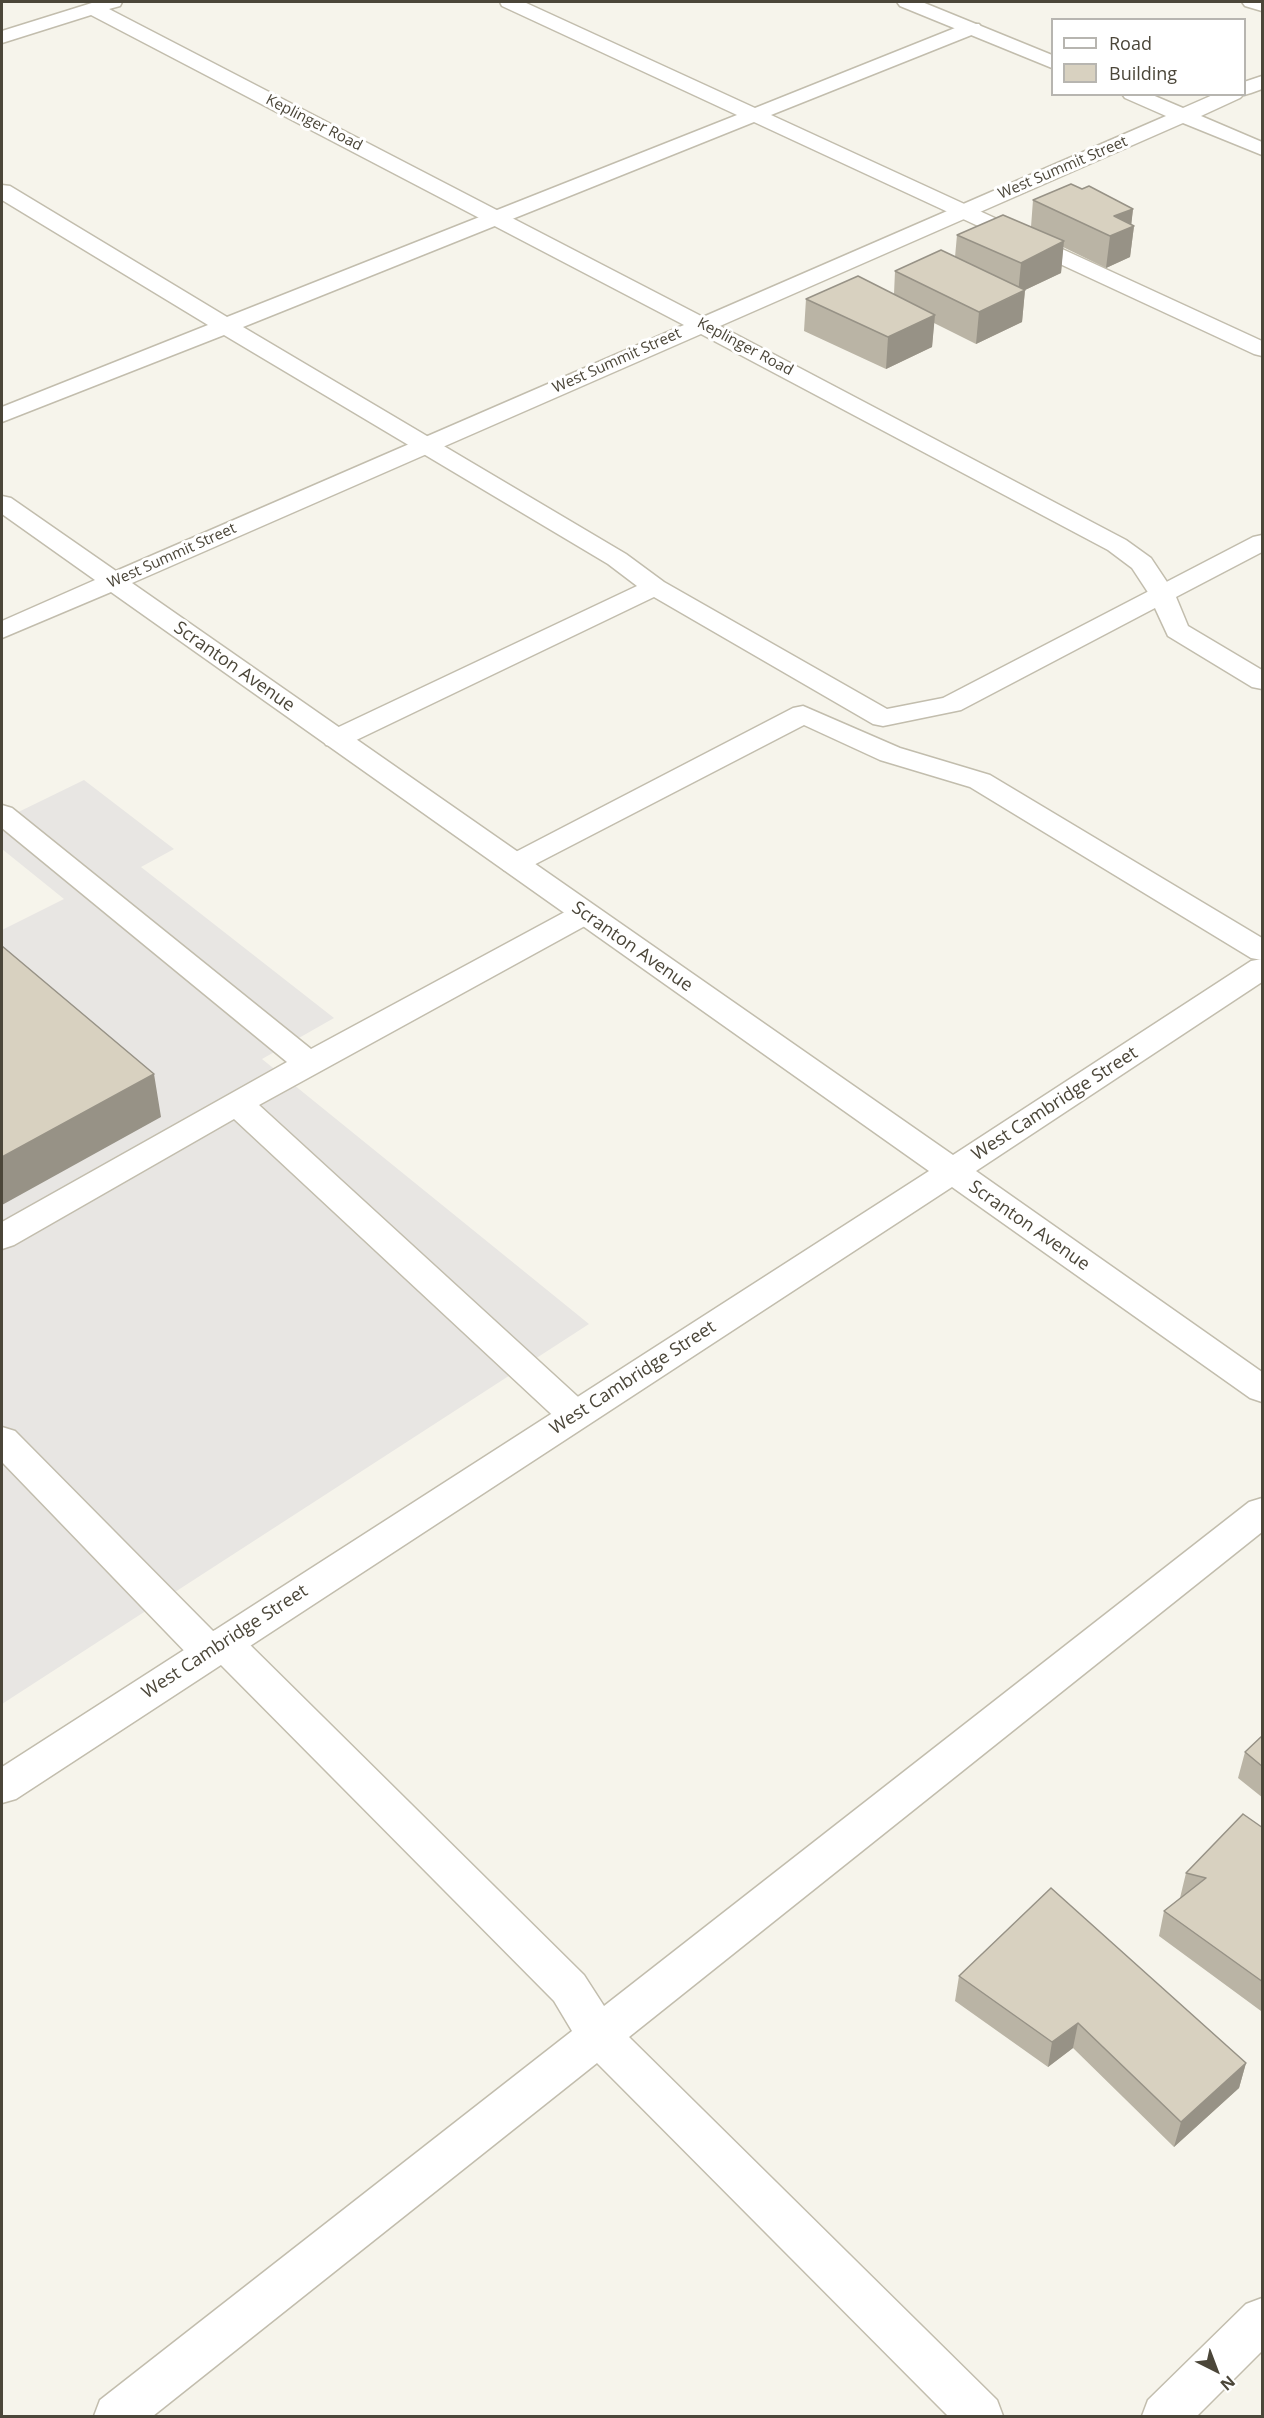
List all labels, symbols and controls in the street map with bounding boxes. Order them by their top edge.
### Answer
legend [1051,18,1246,96]
text: Road [1109,31,1152,55]
text: Building [1109,61,1177,85]
street label: Keplinger Road [263,91,365,155]
street label: West Summit Street [996,133,1130,203]
street label: Keplinger Road [694,314,796,380]
street label: West Summit Street [550,325,684,397]
street label: West Summit Street [105,520,239,592]
street label: Scranton Avenue [169,617,299,717]
street label: Scranton Avenue [567,897,697,997]
street label: West Cambridge Street [968,1042,1142,1166]
street label: Scranton Avenue [964,1176,1094,1276]
street label: West Cambridge Street [546,1316,720,1440]
street label: West Cambridge Street [138,1580,312,1704]
north arrow [1186,2340,1246,2400]
text: N [1216,2371,1240,2396]

